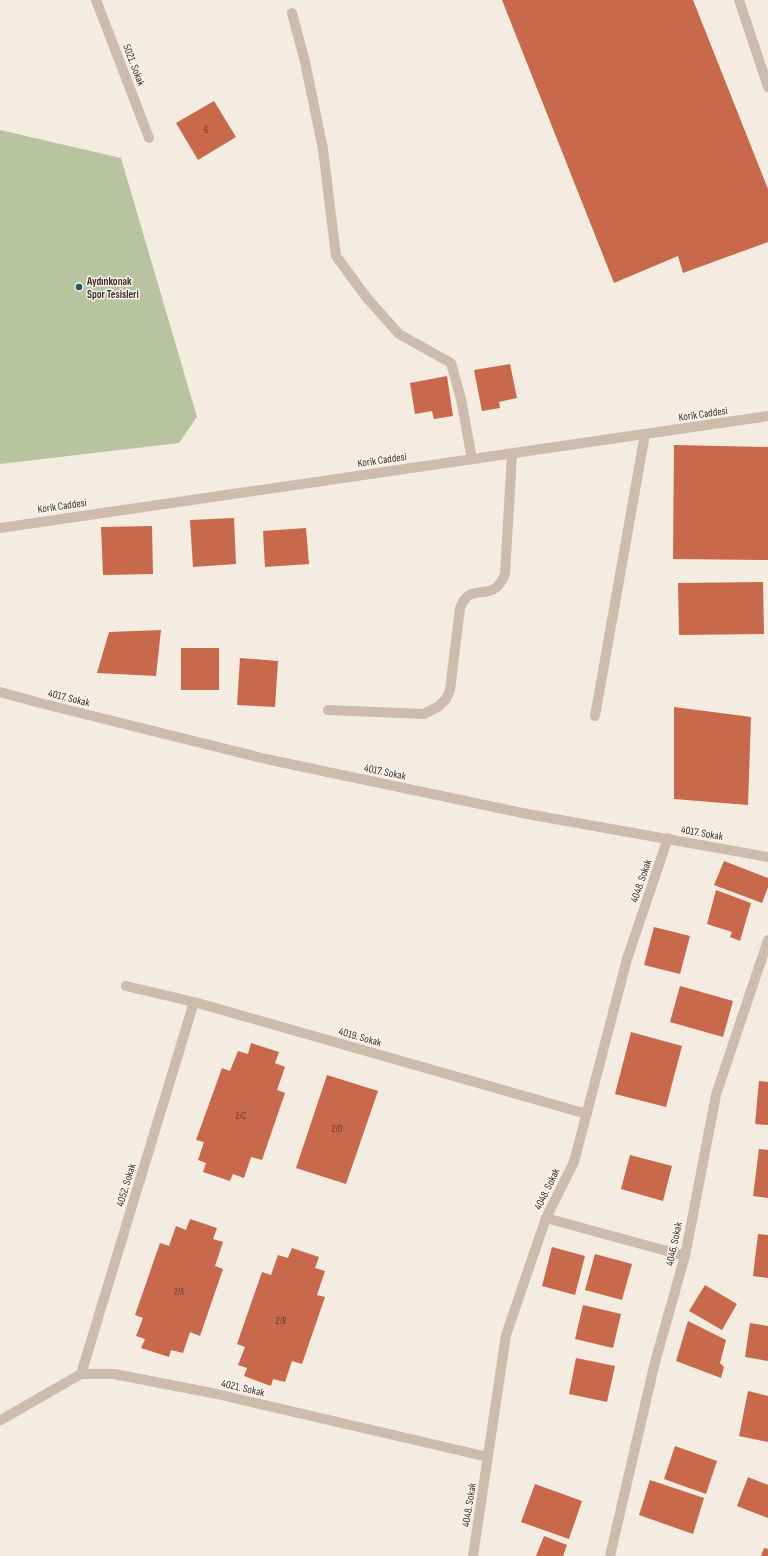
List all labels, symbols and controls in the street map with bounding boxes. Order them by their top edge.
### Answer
street label: 5021. Sokak [120,42,148,89]
house number: 6 [204,125,208,136]
place label: Aydınkonak Spor Tesisleri [86,275,139,301]
marker: Aydınkonak Spor Tesisleri [74,282,84,292]
street label: Korik Caddesi [678,404,728,424]
street label: Korik Caddesi [357,450,407,470]
street label: Korik Caddesi [37,496,87,516]
street label: 4017. Sokak [47,687,92,710]
street label: 4017. Sokak [363,761,408,783]
street label: 4017. Sokak [680,823,725,843]
street label: 4048. Sokak [628,857,655,904]
street label: 4019. Sokak [337,1025,384,1049]
house number: 2/C [236,1111,246,1122]
house number: 2/D [332,1124,342,1135]
street label: 4052. Sokak [113,1161,139,1208]
street label: 4048. Sokak [531,1165,563,1212]
street label: 4046. Sokak [663,1220,685,1267]
house number: 2/A [174,1287,184,1298]
house number: 2/B [276,1316,286,1327]
street label: 4021. Sokak [220,1377,267,1399]
street label: 4048. Sokak [459,1481,479,1528]

